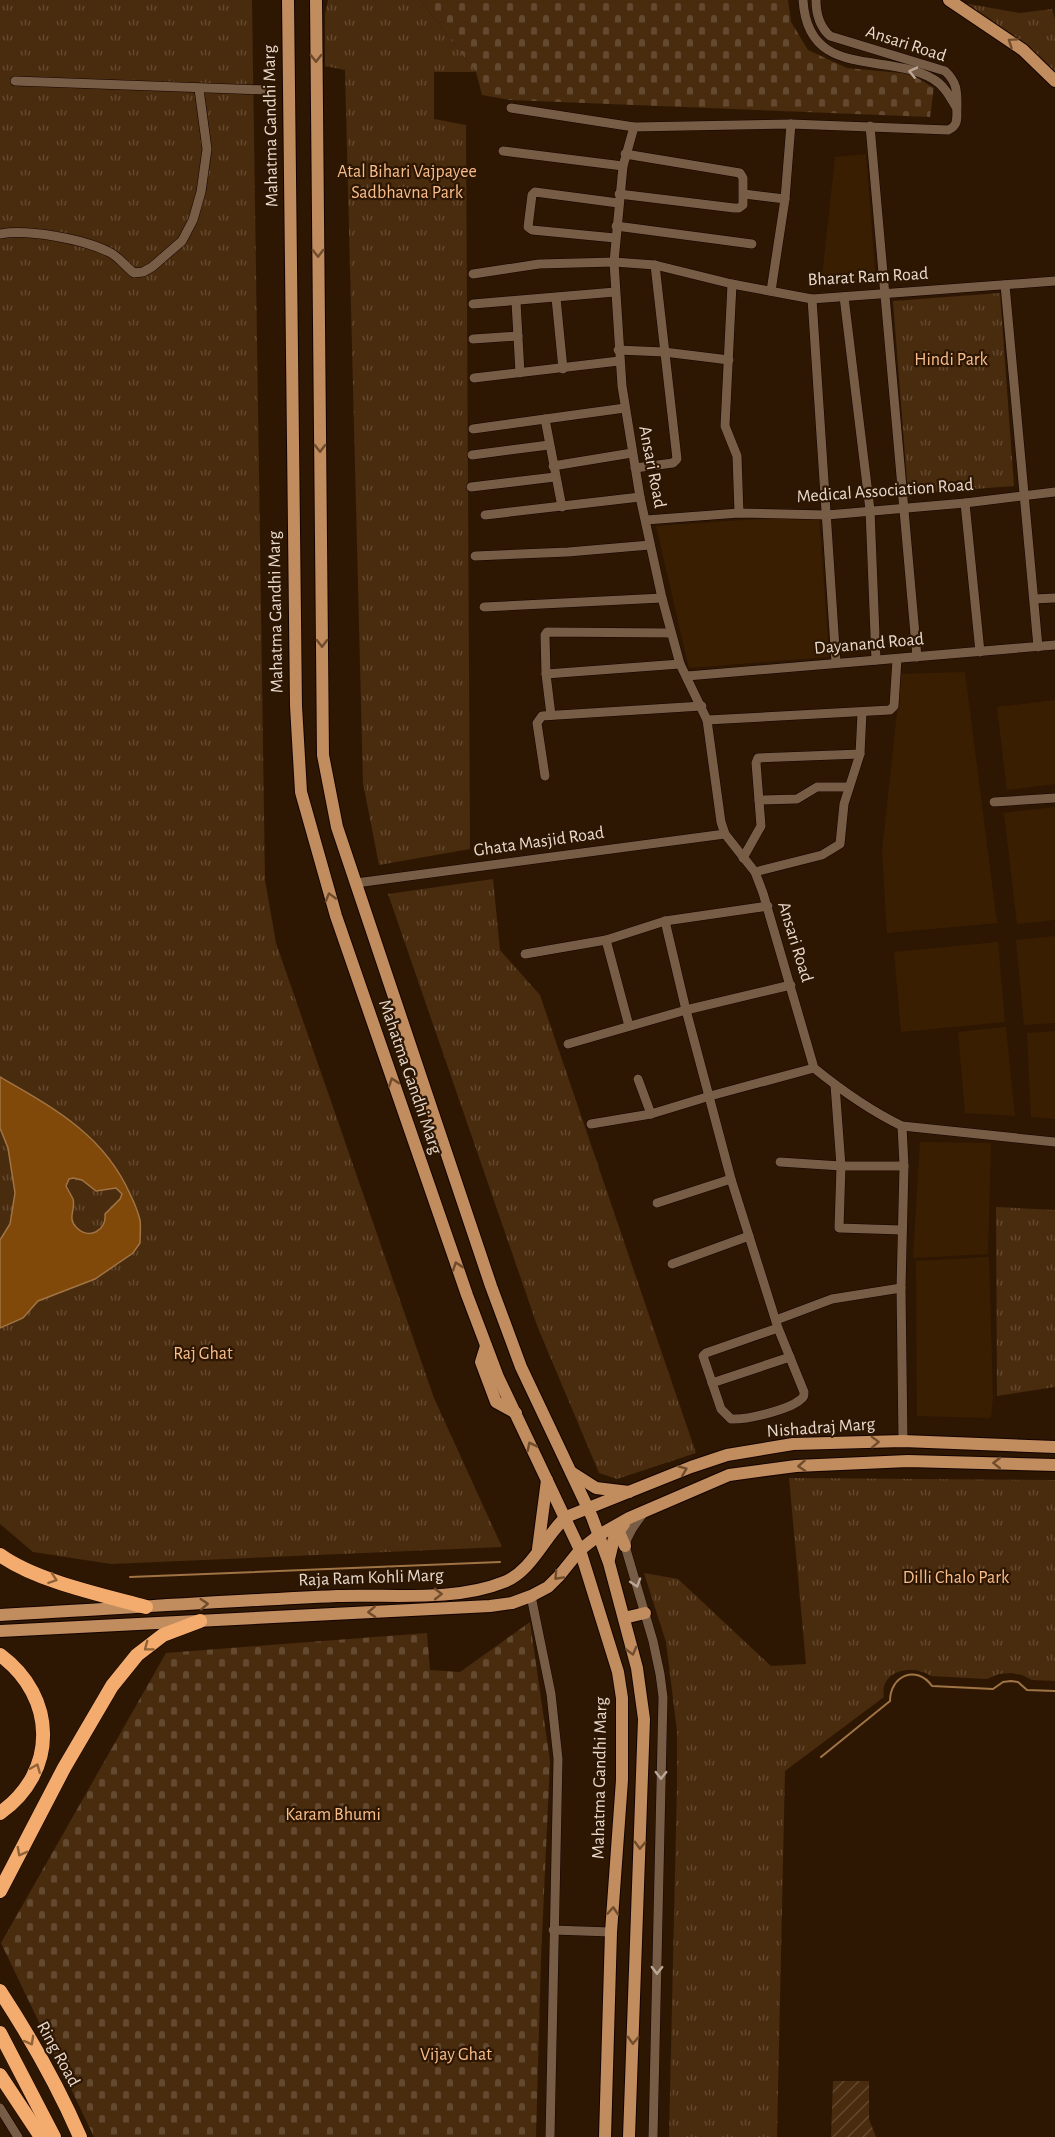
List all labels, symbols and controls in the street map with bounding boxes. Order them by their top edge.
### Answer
street label: Ansari Road [864,23,948,65]
one-way arrow [1007,38,1018,49]
street label: Mahatma Gandhi Marg [261,45,281,207]
one-way arrow [310,54,322,63]
one-way arrow [908,66,918,79]
park label: Atal Bihari Vajpayee Sadbhavna Park [337,163,477,202]
one-way arrow [312,249,324,258]
street label: Bharat Ram Road [807,265,929,289]
park label: Hindi Park [914,351,989,369]
street label: Ansari Road [635,424,669,510]
one-way arrow [314,444,326,453]
street label: Medical Association Road [796,476,974,506]
street label: Mahatma Gandhi Marg [266,531,286,693]
street label: Dayanand Road [813,630,925,658]
one-way arrow [316,639,328,648]
street label: Ghata Masjid Road [473,824,605,860]
one-way arrow [325,892,337,903]
street label: Ansari Road [774,900,816,984]
street label: Mahatma Gandhi Marg [375,997,445,1157]
one-way arrow [388,1077,401,1088]
one-way arrow [451,1261,464,1272]
park label: Raj Ghat [173,1345,233,1363]
street label: Nishadraj Marg [766,1415,876,1441]
one-way arrow [871,1435,880,1448]
one-way arrow [527,1441,539,1452]
one-way arrow [992,1457,1001,1469]
one-way arrow [797,1459,806,1472]
one-way arrow [677,1465,688,1477]
street label: Raja Ram Kohli Marg [298,1566,444,1590]
one-way arrow [555,1569,566,1580]
park label: Dilli Chalo Park [903,1569,1010,1587]
one-way arrow [47,1571,58,1584]
one-way arrow [629,1577,641,1588]
one-way arrow [433,1588,442,1600]
one-way arrow [200,1597,209,1610]
one-way arrow [367,1605,376,1618]
one-way arrow [144,1639,155,1650]
one-way arrow [625,1646,638,1656]
street label: Mahatma Gandhi Marg [590,1697,610,1859]
one-way arrow [29,1763,41,1774]
one-way arrow [655,1770,668,1779]
park label: Karam Bhumi [285,1806,381,1824]
one-way arrow [634,1841,647,1850]
one-way arrow [17,1845,28,1856]
one-way arrow [606,1906,619,1915]
one-way arrow [651,1965,663,1974]
street label: Ring Road [33,2019,83,2089]
one-way arrow [23,2035,34,2045]
one-way arrow [626,2036,639,2045]
park label: Vijay Ghat [420,2046,492,2064]

